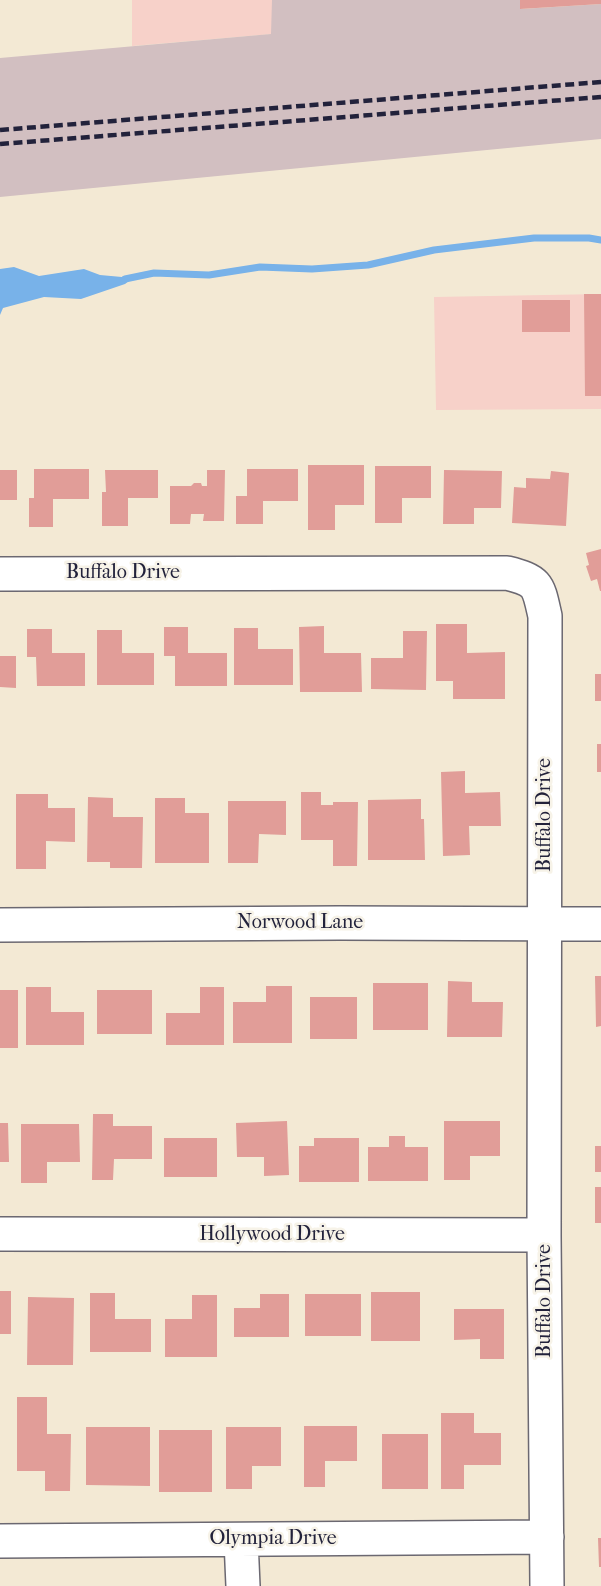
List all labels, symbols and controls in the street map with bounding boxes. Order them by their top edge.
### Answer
street label: Buffalo Drive [66,561,180,585]
street label: Buffalo Drive [533,758,557,872]
street label: Norwood Lane [237,911,363,935]
street label: Hollywood Drive [199,1223,345,1247]
street label: Buffalo Drive [533,1244,557,1358]
street label: Olympia Drive [209,1527,337,1551]

